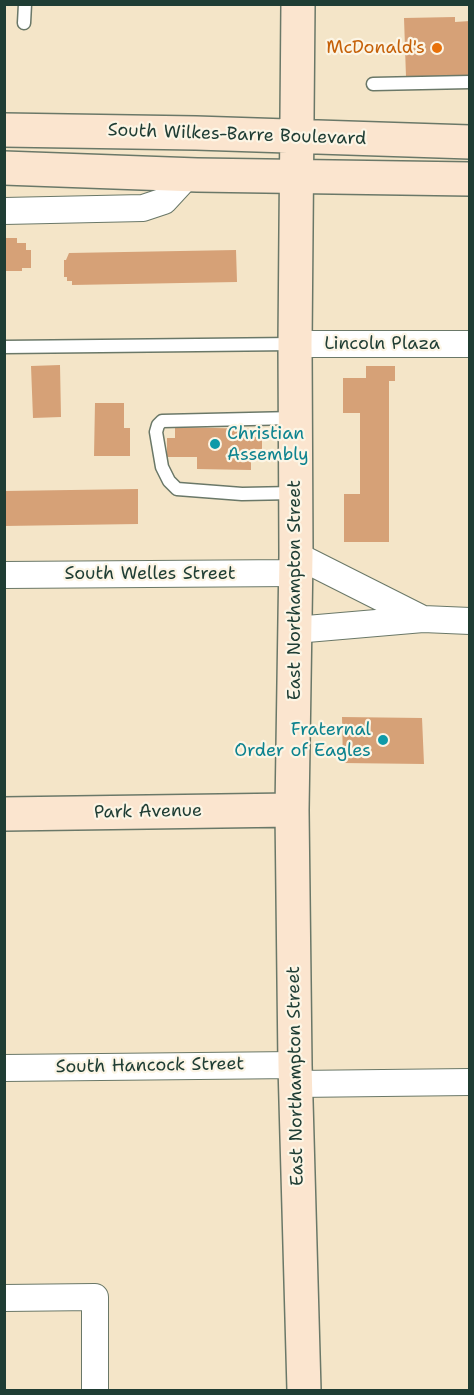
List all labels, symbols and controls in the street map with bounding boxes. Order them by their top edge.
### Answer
place label: McDonald's [326,37,425,59]
marker: McDonald's [430,41,444,55]
street label: South Wilkes-Barre Boulevard [107,120,367,150]
street label: Lincoln Plaza [324,333,440,355]
place label: Christian Assembly [227,423,309,466]
marker: Christian Assembly [208,437,222,451]
street label: East Northampton Street [284,480,306,700]
street label: South Welles Street [64,563,236,585]
place label: Fraternal Order of Eagles [234,719,371,762]
marker: Fraternal Order of Eagles [376,733,390,747]
street label: Park Avenue [94,800,202,824]
street label: East Northampton Street [283,966,309,1186]
street label: South Hancock Street [55,1054,245,1078]

